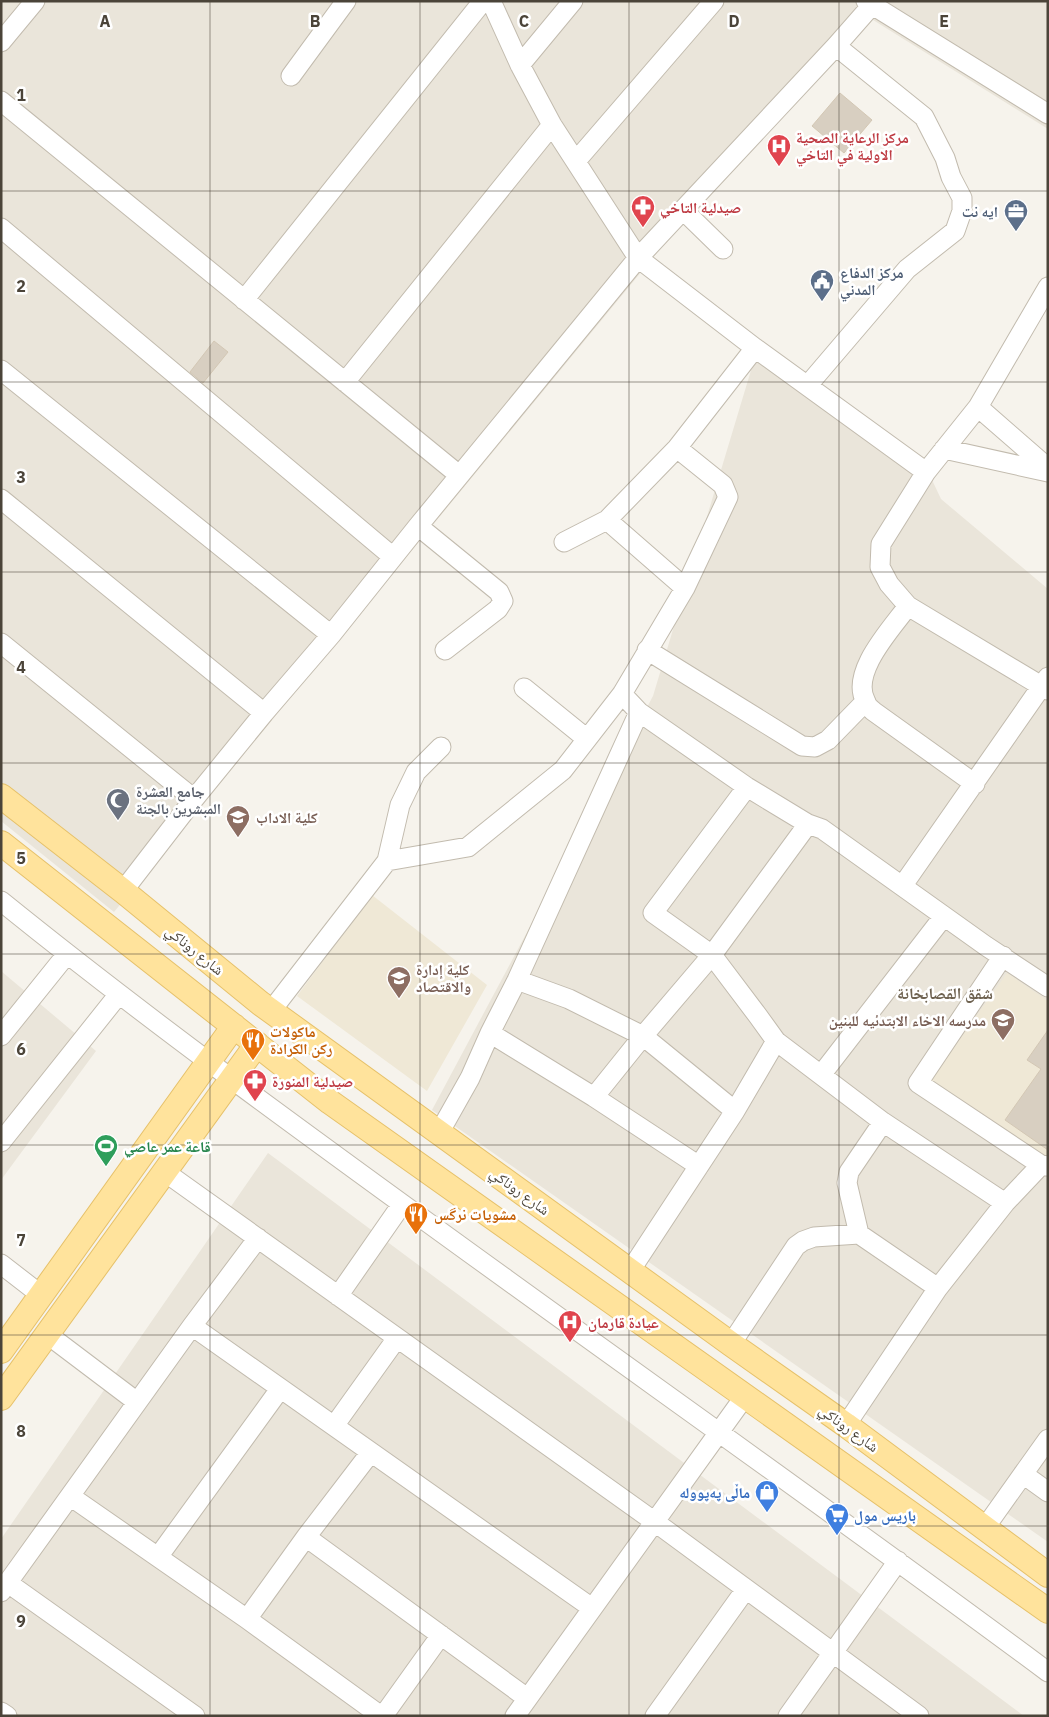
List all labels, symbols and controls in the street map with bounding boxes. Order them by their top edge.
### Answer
text: A [100,11,111,31]
text: B [310,11,321,31]
text: C [519,11,529,31]
text: D [728,11,740,31]
text: E [939,11,949,31]
text: 1 [16,85,26,105]
place label: مركز الرعاية الصحية الاولية في التاخي [796,128,909,166]
hospital icon: مركز الرعاية الصحية الاولية في التاخي [766,133,792,167]
pharmacy icon: صيدلية التاخي [630,194,656,228]
place label: صيدلية التاخي [660,198,741,219]
office icon: ايه نت [1003,198,1029,232]
place label: ايه نت [962,202,998,221]
place label: مركز الدفاع المدني [840,263,904,301]
public building icon: مركز الدفاع المدني [809,268,835,302]
text: 2 [16,276,26,296]
text: 3 [16,467,26,487]
text: 4 [16,657,26,677]
place label: جامع العشرة المبشرين بالجنة [136,782,221,818]
mosque icon: جامع العشرة المبشرين بالجنة [105,787,131,821]
school or university icon: كلية الاداب [225,804,251,838]
place label: كلية الاداب [256,808,318,827]
text: 5 [16,848,26,868]
street label: شارع روناكي [160,921,228,981]
place label: كلية إدارة والاقتصاد [416,960,471,996]
school or university icon: كلية إدارة والاقتصاد [386,965,412,999]
district label: شقق القصابخانة [897,983,993,1003]
school or university icon: مدرسه الاخاء الابتدئيه للبنين [990,1007,1016,1041]
place label: مدرسه الاخاء الابتدئيه للبنين [829,1011,986,1030]
place label: ماكولات ركن الكرادة [270,1022,333,1058]
restaurant icon: ماكولات ركن الكرادة [240,1027,266,1061]
text: 6 [16,1039,26,1059]
pharmacy icon: صيدلية المنورة [242,1068,268,1102]
place label: صيدلية المنورة [272,1072,353,1091]
sports icon: قاعة عمر عاصي [93,1133,119,1167]
place label: قاعة عمر عاصي [124,1137,211,1158]
street label: شارع روناكي [485,1163,554,1221]
restaurant icon: مشويات نرگس [403,1201,429,1235]
place label: مشويات نرگس [434,1205,516,1224]
text: 7 [16,1230,26,1250]
hospital icon: عيادة قارمان [557,1309,583,1343]
place label: عيادة قارمان [588,1313,659,1332]
street label: شارع روناكي [814,1400,883,1458]
text: 8 [16,1421,26,1441]
shop icon: ماڵی پەپوولە [754,1479,780,1513]
place label: ماڵی پەپوولە [679,1483,750,1502]
supermarket icon: باريس مول [824,1502,850,1536]
place label: باريس مول [854,1506,916,1525]
text: 9 [16,1611,26,1631]

